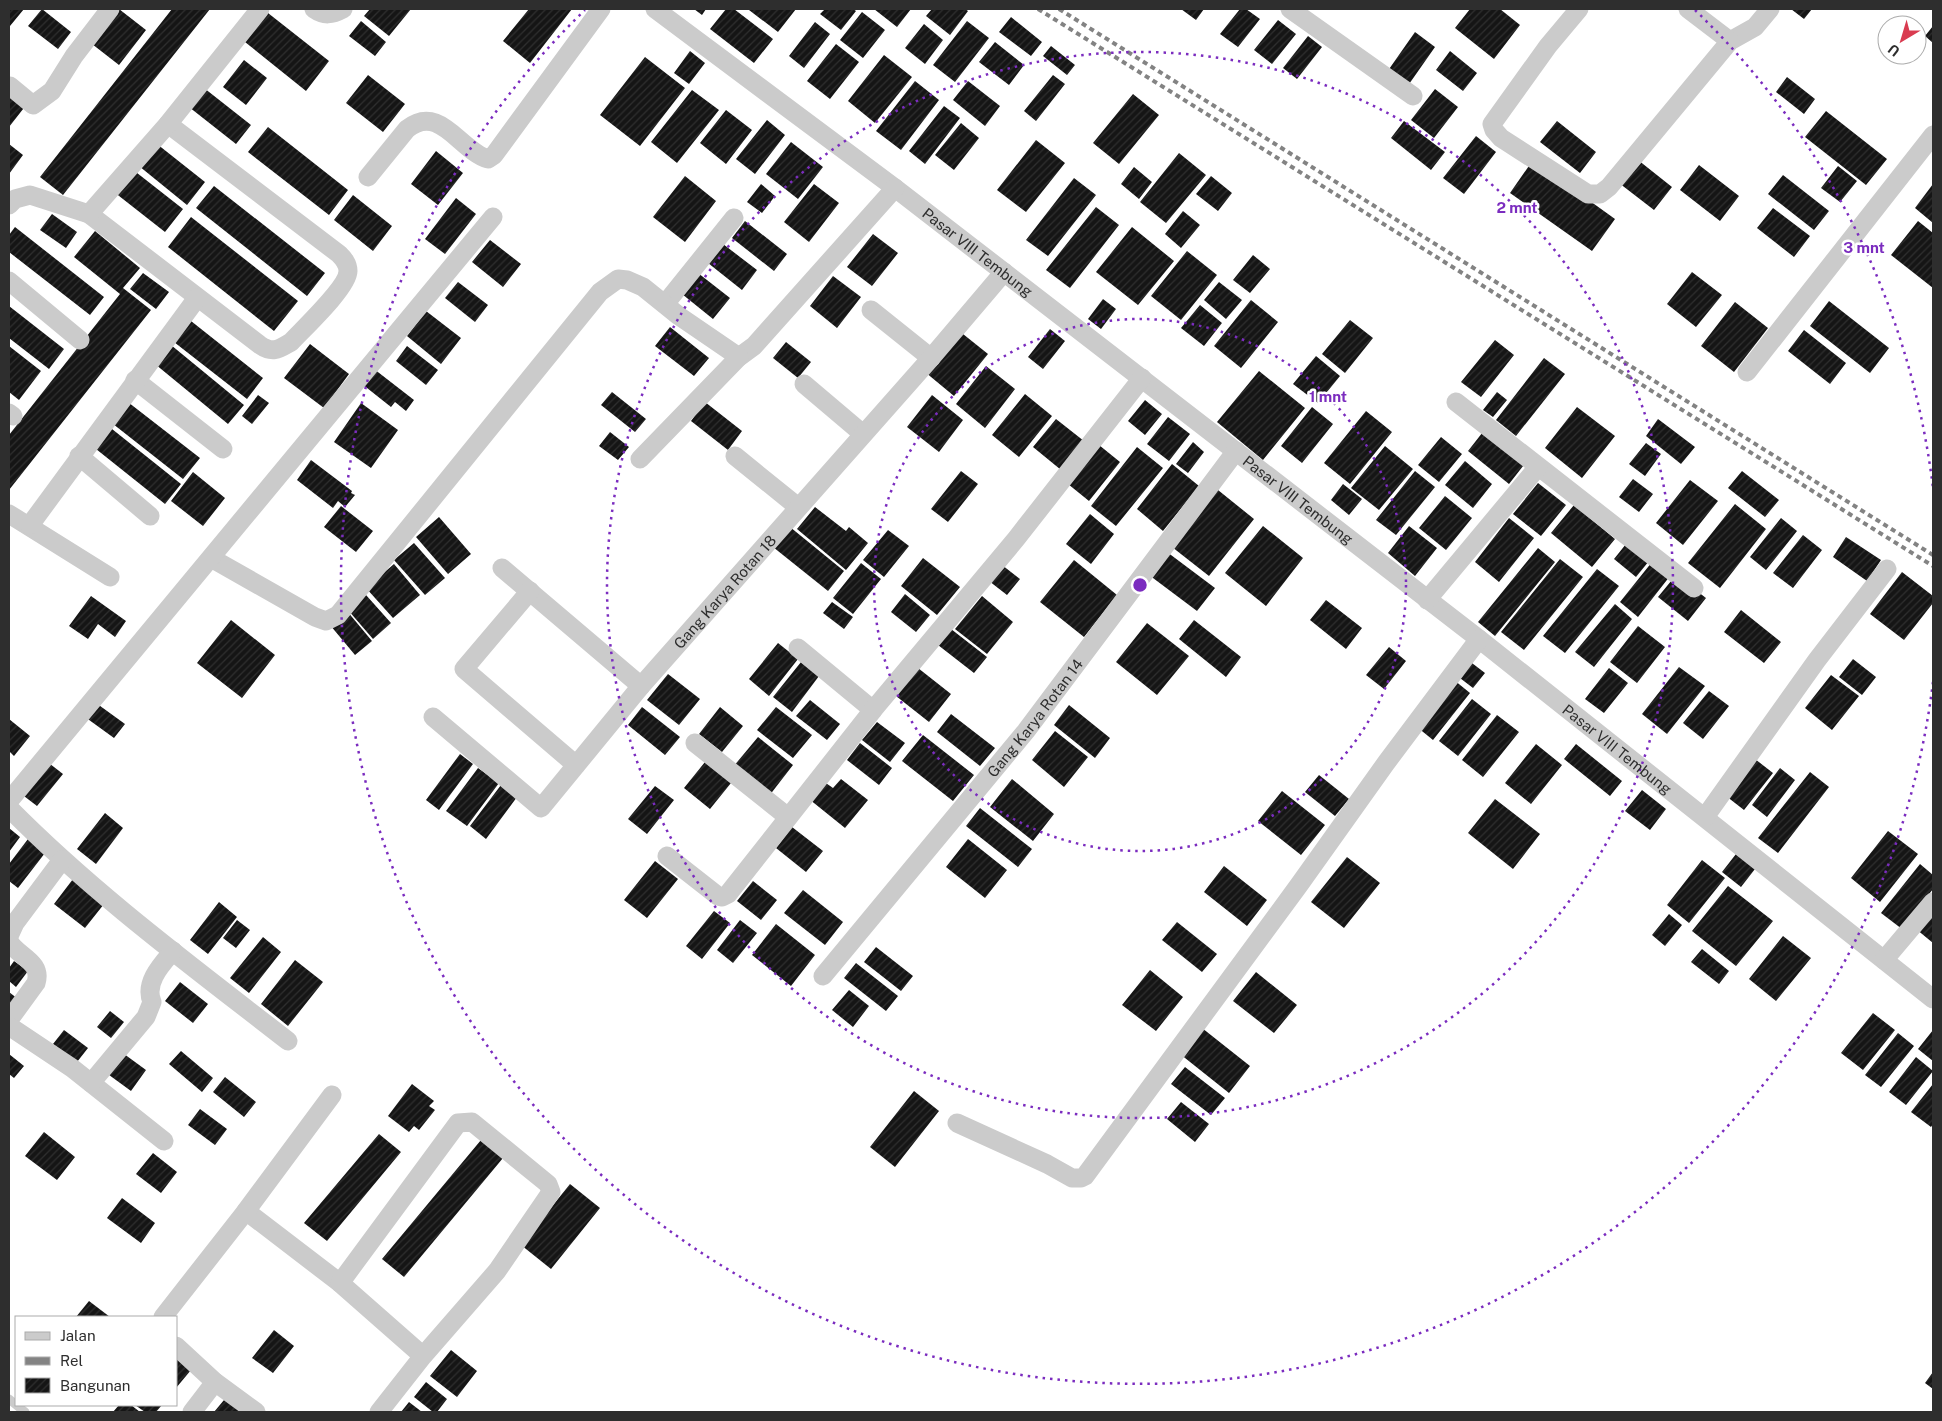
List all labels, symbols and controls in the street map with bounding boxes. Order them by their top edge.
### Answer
north arrow [1877,15,1927,65]
text: U [1885,41,1903,60]
text: 2 mnt [1496,199,1538,216]
street label: Pasar VIII Tembung [919,204,1036,300]
text: 3 mnt [1843,239,1885,256]
text: 1 mnt [1309,388,1347,405]
street label: Pasar VIII Tembung [1240,452,1357,547]
street label: Gang Karya Rotan 18 [670,531,779,652]
centre of rings [1131,576,1149,594]
street label: Gang Karya Rotan 14 [983,655,1086,780]
street label: Pasar VIII Tembung [1560,700,1675,797]
legend [15,1316,178,1406]
text: Jalan [60,1327,96,1344]
text: Rel [60,1352,83,1369]
text: Bangunan [60,1377,131,1394]

